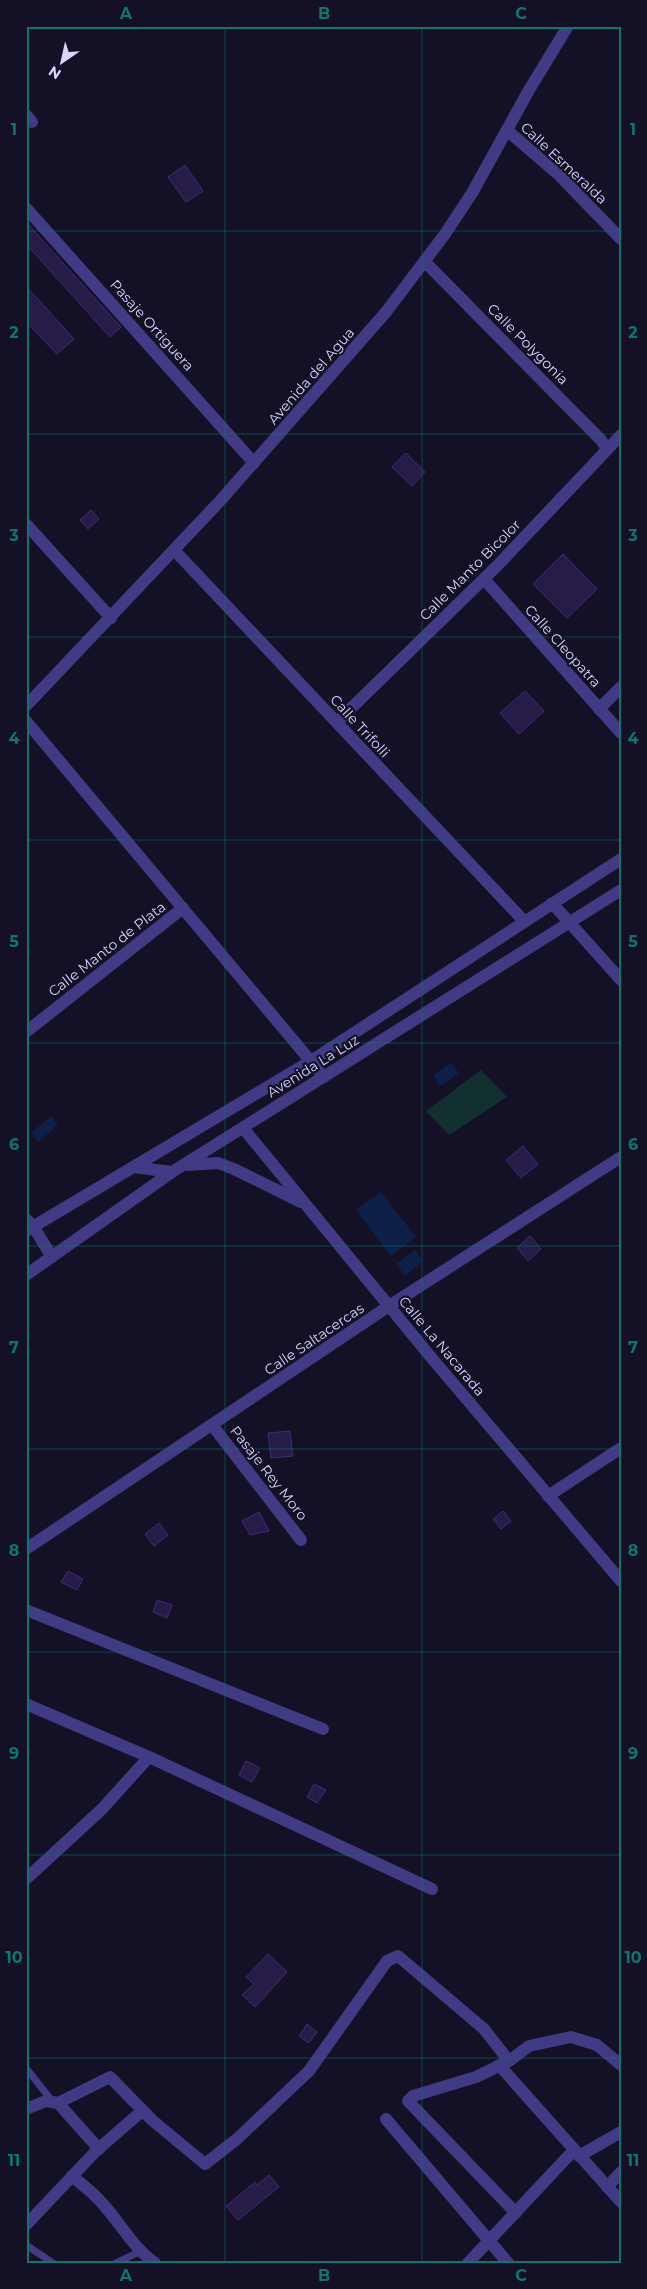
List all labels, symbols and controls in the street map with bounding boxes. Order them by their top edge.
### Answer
text: A [119,4,133,23]
text: B [318,4,330,23]
text: C [515,4,527,23]
north arrow [38,38,88,88]
text: N [45,62,64,83]
street label: Calle Esmeralda [517,118,611,208]
text: 1 [11,120,17,139]
text: 1 [630,120,636,139]
street label: Pasaje Ortiguera [106,276,198,374]
street label: Calle Polygonia [484,300,572,388]
text: 2 [9,323,19,342]
text: 2 [628,323,638,342]
street label: Avenida del Agua [264,324,358,428]
street label: Calle Manto Bicolor [416,515,525,624]
text: 3 [8,526,19,545]
text: 3 [627,526,638,545]
street label: Calle Cleopatra [521,601,605,691]
street label: Calle Trifolli [326,691,394,761]
text: 4 [8,729,20,748]
text: 4 [627,729,639,748]
street label: Calle Manto de Plata [45,898,169,1000]
text: 5 [9,932,19,951]
text: 5 [628,932,638,951]
street label: Avenida La Luz [264,1031,362,1101]
text: 6 [9,1135,19,1154]
text: 6 [628,1135,638,1154]
street label: Calle La Nacarada [395,1292,489,1400]
street label: Calle Saltacercas [261,1299,367,1379]
text: 7 [9,1338,19,1357]
text: 7 [628,1338,638,1357]
street label: Pasaje Rey Moro [226,1422,312,1524]
text: 8 [9,1541,19,1560]
text: 8 [628,1541,638,1560]
text: 9 [9,1744,19,1763]
text: 9 [628,1744,638,1763]
text: 10 [5,1948,23,1967]
text: 10 [624,1948,642,1967]
text: 11 [8,2151,20,2170]
text: 11 [627,2151,639,2170]
text: A [119,2266,133,2285]
text: B [318,2266,330,2285]
text: C [515,2266,527,2285]

